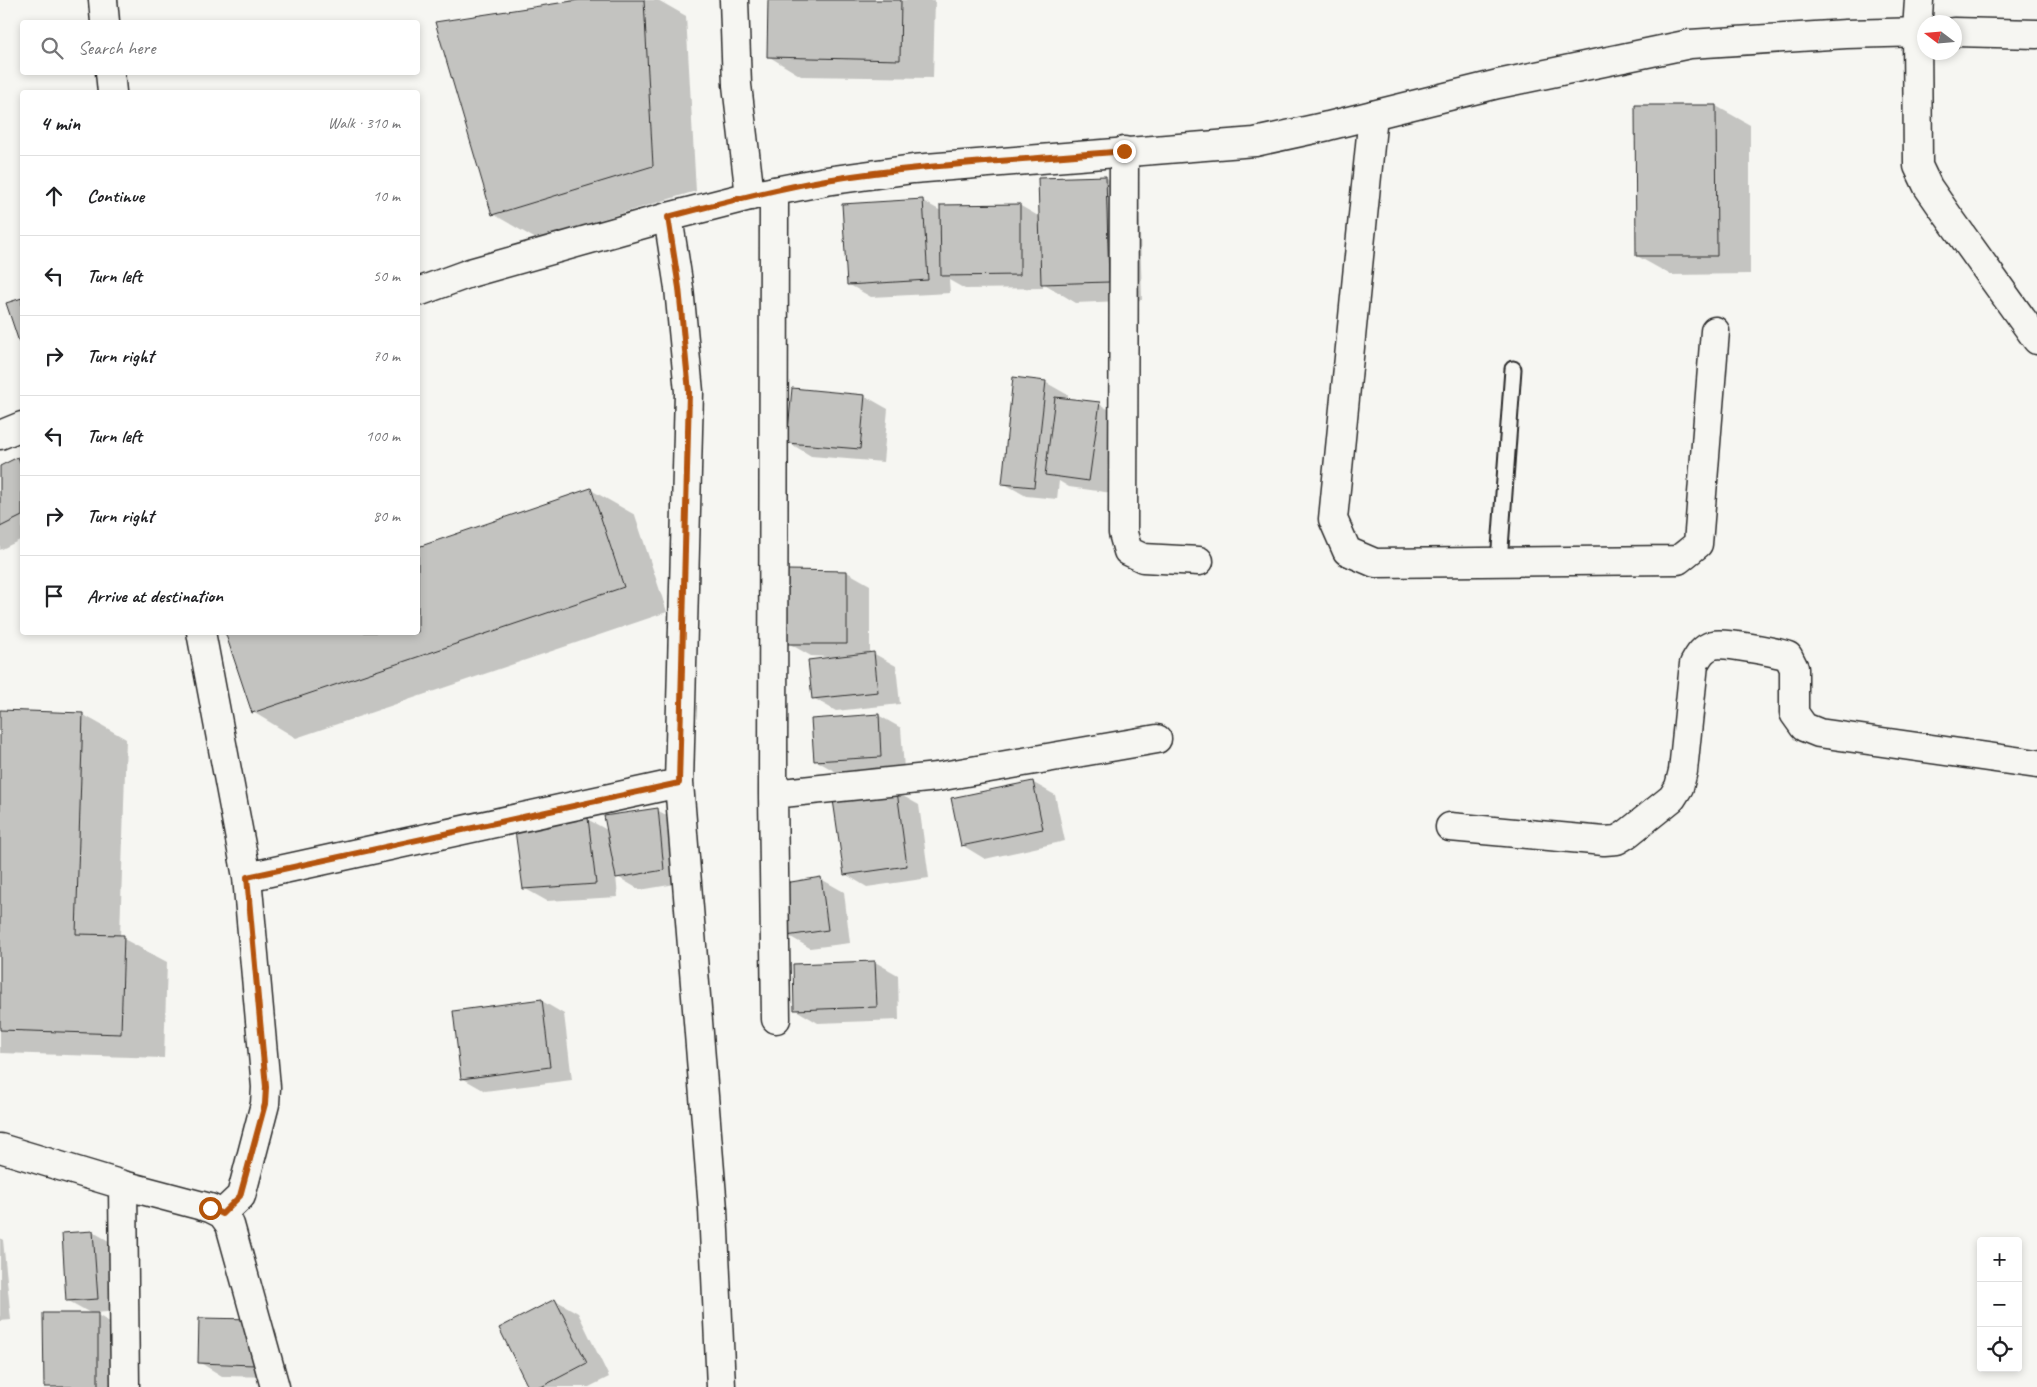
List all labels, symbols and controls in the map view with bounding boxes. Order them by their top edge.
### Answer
north arrow [1917,15,1962,60]
search box [20,20,420,75]
icon: search [38,34,66,62]
text: Search here [78,36,155,60]
text: 4 min [40,110,80,136]
text: Walk · 310 m [328,113,400,133]
route end [1113,140,1136,163]
icon: ahead [40,182,68,210]
text: Continue [87,184,144,208]
text: 10 m [373,186,400,206]
icon: left [40,262,68,290]
text: Turn left [87,264,142,288]
text: 50 m [373,266,400,286]
icon: right [40,342,68,370]
text: Turn right [87,344,154,368]
text: 70 m [373,346,400,366]
icon: left [40,422,68,450]
text: Turn left [87,424,142,448]
text: 100 m [366,426,400,446]
icon: right [40,502,68,530]
text: Turn right [87,504,154,528]
text: 80 m [373,506,400,526]
icon: arrive [40,582,68,610]
text: Arrive at destination [87,584,223,608]
route start [199,1197,222,1220]
map controls [1977,1237,2022,1372]
button: + [1977,1237,2022,1282]
button: − [1977,1282,2022,1327]
button: locate [1977,1327,2022,1372]

